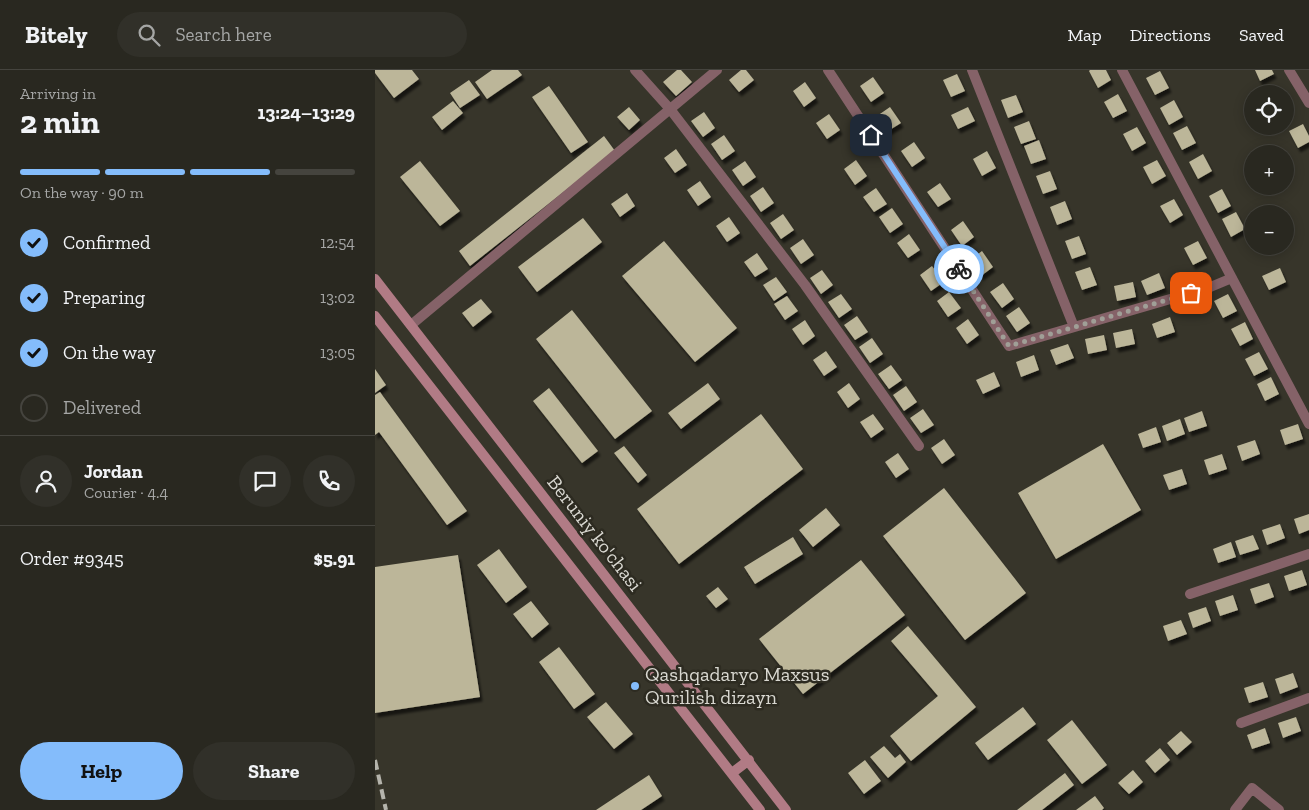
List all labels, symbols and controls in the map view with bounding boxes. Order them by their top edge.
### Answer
search box [117,12,467,57]
text: Bitely [25,20,87,49]
icon: search [135,21,163,49]
text: Search here [175,23,272,46]
text: Map [1067,24,1102,46]
text: Directions [1130,24,1211,46]
text: Saved [1239,24,1284,46]
text: Arriving in [20,84,96,103]
map controls [1244,85,1294,255]
button: locate [1244,85,1294,135]
text: 13:24–13:29 [258,101,355,124]
text: 2 min [20,103,100,141]
pin [850,114,892,156]
icon: home [857,121,885,149]
button: + [1244,145,1294,195]
text: On the way · 90 m [20,183,144,202]
button: − [1244,205,1294,255]
icon: check [20,229,48,257]
text: Confirmed [63,231,150,254]
text: 12:54 [320,233,355,252]
courier [934,244,984,294]
icon: bike [945,255,973,283]
pin [1170,272,1212,314]
icon: bag [1177,279,1205,307]
icon: check [20,284,48,312]
text: Preparing [63,286,145,309]
text: 13:02 [320,288,355,307]
icon: check [20,339,48,367]
text: On the way [63,341,156,364]
text: 13:05 [320,343,355,362]
text: Delivered [63,396,141,419]
button: person [20,455,72,507]
button: chat [239,455,291,507]
button: phone [303,455,355,507]
text: Jordan [84,460,143,483]
street label: Beruniy ko'chasi [542,470,648,596]
text: Courier · 4.4 [84,483,168,502]
text: Order #9345 [20,547,124,570]
text: $5.91 [314,547,355,570]
place label: Qashqadaryo Maxsus Qurilish dizayn [645,662,830,709]
marker: Qashqadaryo Maxsus Qurilish dizayn [629,680,641,692]
button: Help [20,742,183,800]
button: Share [193,742,355,800]

